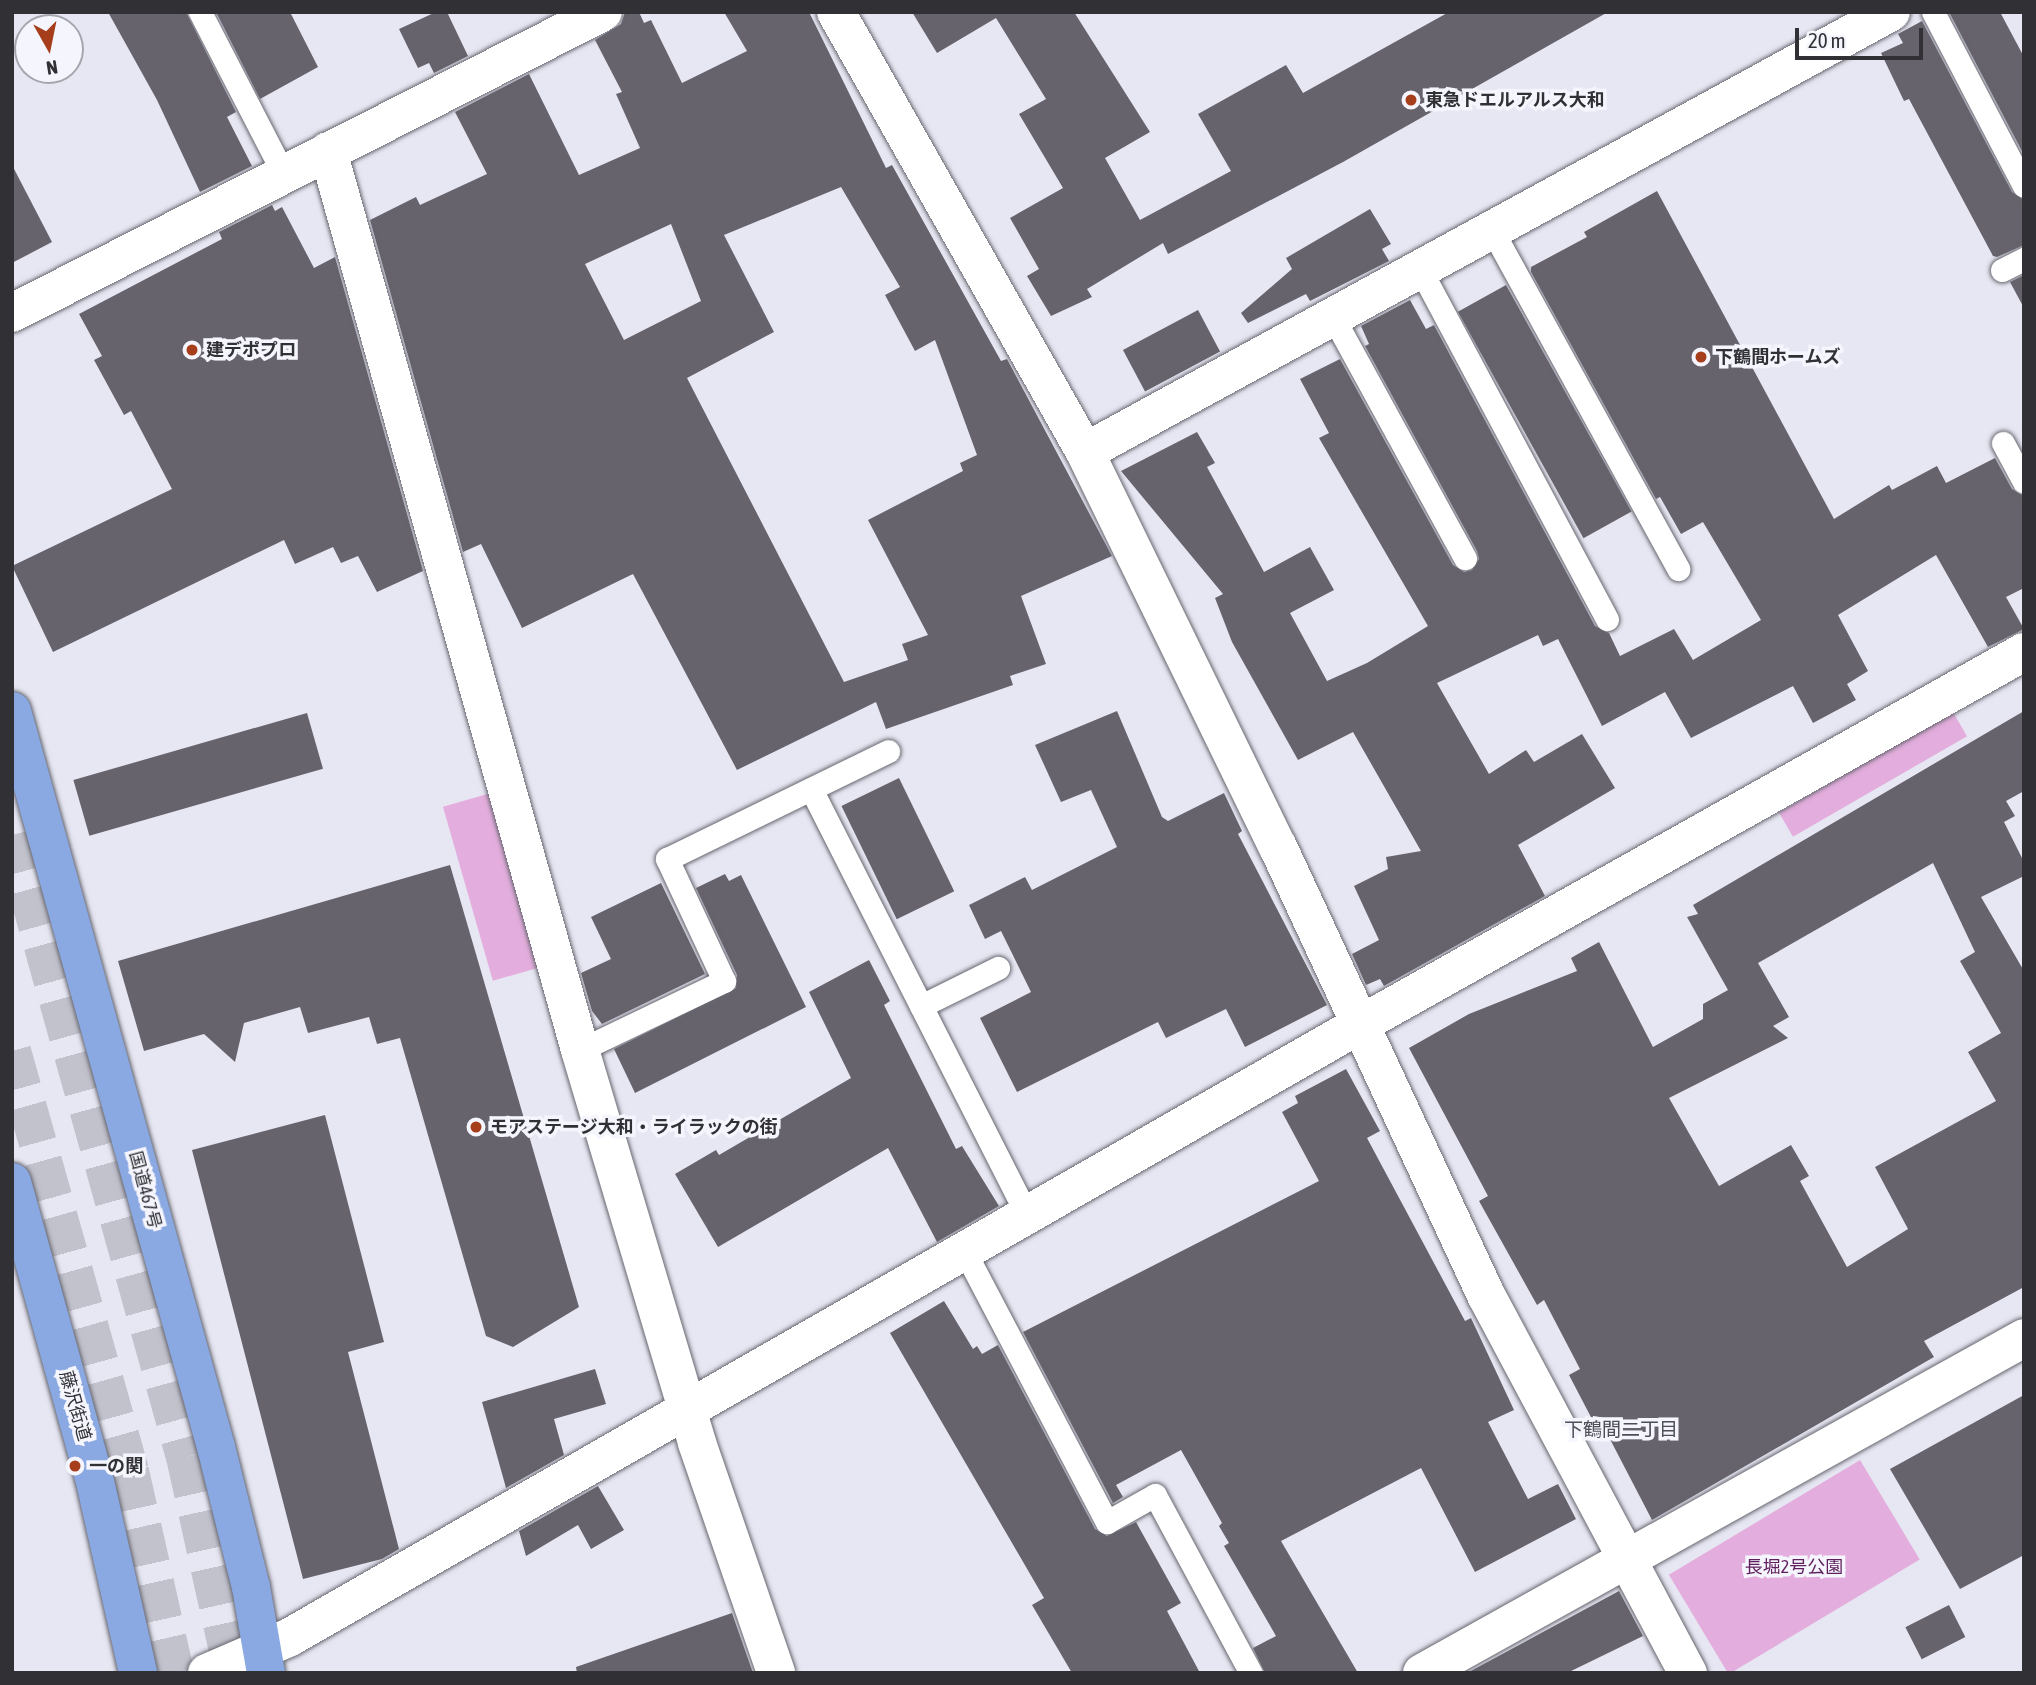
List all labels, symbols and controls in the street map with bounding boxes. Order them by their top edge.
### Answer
north arrow [14,14,84,84]
scale bar [1798,14,1926,58]
text: 20 m [1808,28,1846,52]
text: N [45,56,59,80]
place label: 東急ドエルアルス大和 [1425,89,1605,111]
marker: 東急ドエルアルス大和 [1403,92,1419,108]
place label: 建デポプロ [206,339,296,361]
marker: 建デポプロ [184,342,200,358]
place label: 下鶴間ホームズ [1715,346,1841,368]
marker: 下鶴間ホームズ [1693,349,1709,365]
place label: モアステージ大和・ライラックの街 [490,1116,778,1138]
marker: モアステージ大和・ライラックの街 [468,1119,484,1135]
street label: 国道467号 [124,1149,166,1231]
street label: 藤沢街道 [55,1368,95,1444]
district label: 下鶴間二丁目 [1564,1419,1678,1441]
place label: 一の関 [89,1455,143,1477]
marker: 一の関 [67,1458,83,1474]
park label: 長堀2号公園 [1745,1556,1843,1578]

